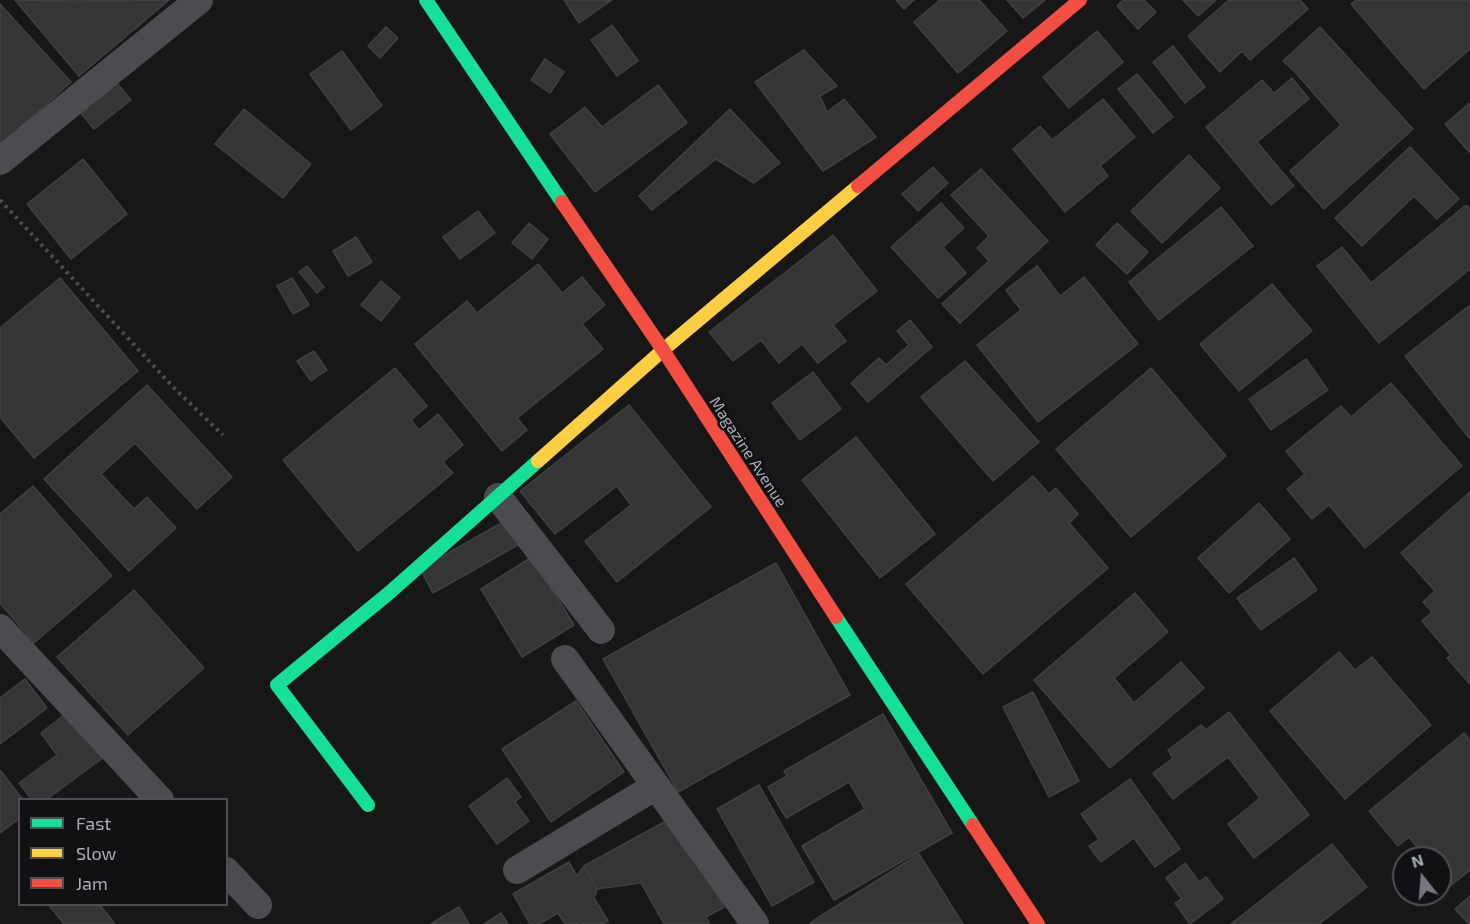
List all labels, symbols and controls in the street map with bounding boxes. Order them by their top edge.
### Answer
street label: Magazine Avenue [705,393,791,511]
legend [18,798,228,906]
text: Fast [76,812,111,834]
text: Slow [76,842,116,864]
north arrow [1392,846,1452,906]
text: N [1409,849,1425,871]
text: Jam [76,872,108,894]

